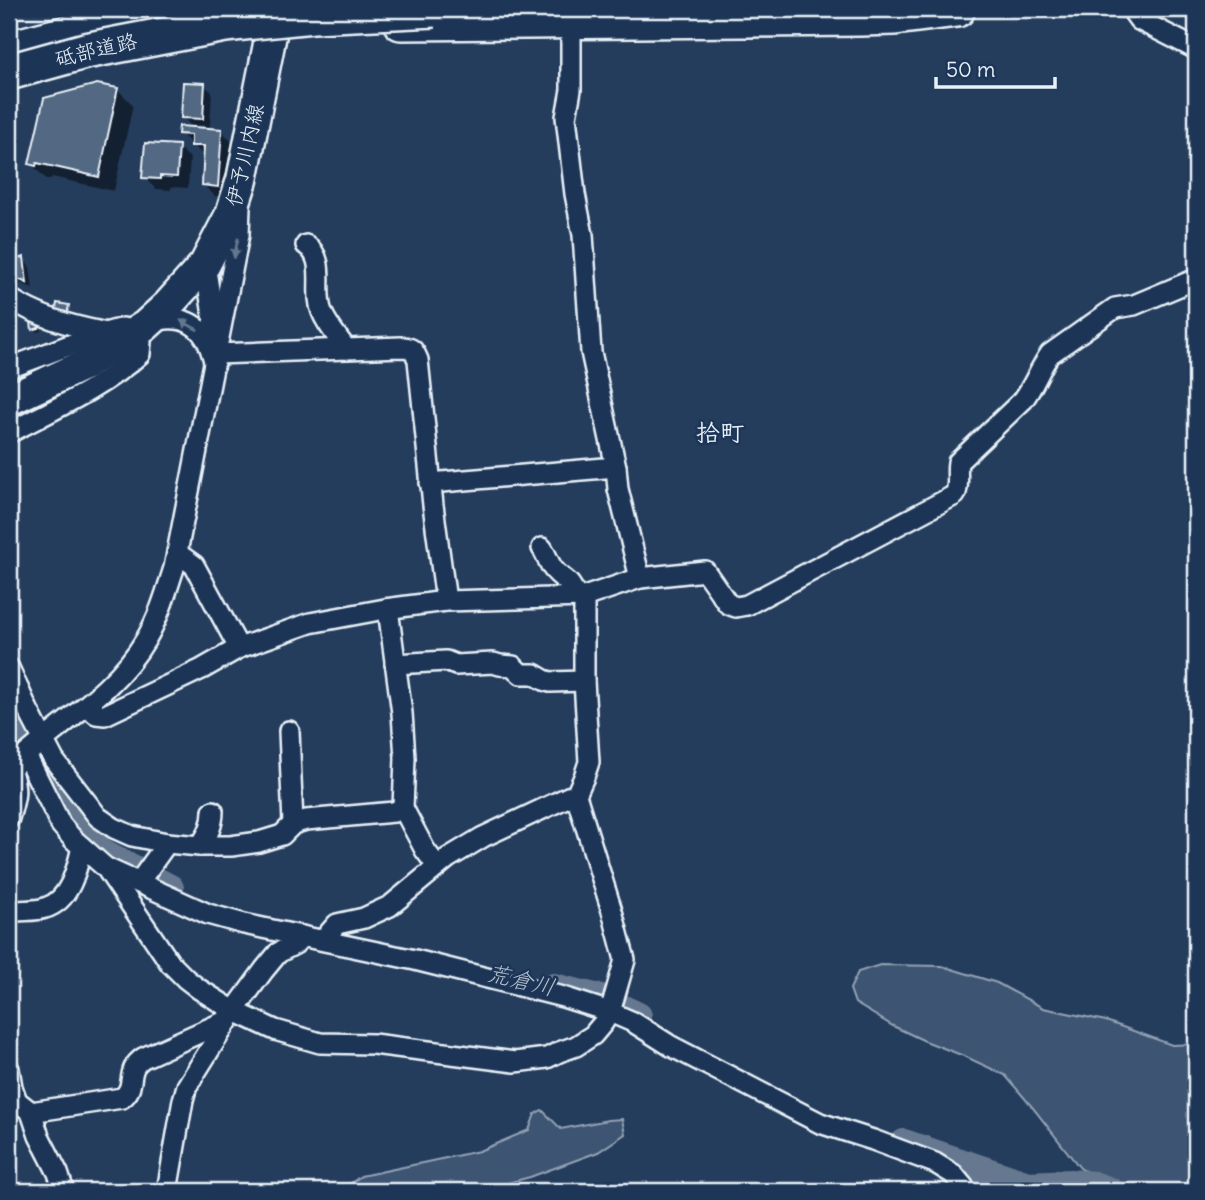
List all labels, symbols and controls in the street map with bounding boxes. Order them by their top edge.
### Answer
street label: 砥部道路 [52,27,140,72]
scale bar [936,46,1054,90]
text: 50 m [946,56,995,83]
street label: 伊予川内線 [220,101,269,209]
one-way arrow [231,237,242,259]
one-way arrow [180,319,199,331]
district label: 拾町 [696,417,744,447]
water label: 荒倉川 [484,958,558,1001]

